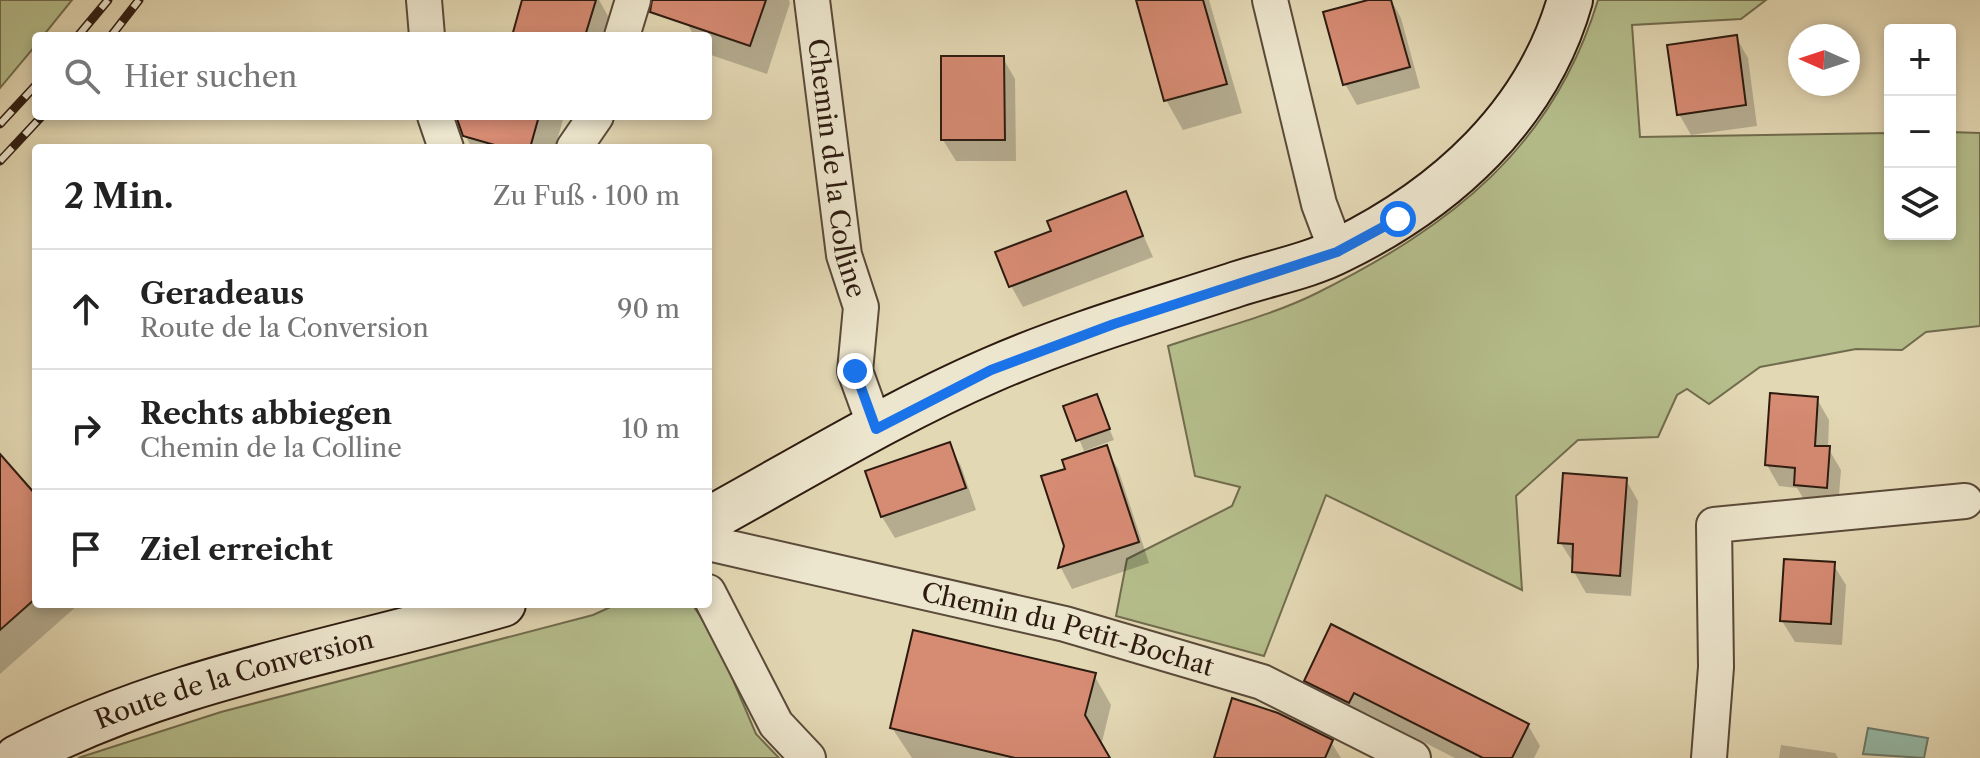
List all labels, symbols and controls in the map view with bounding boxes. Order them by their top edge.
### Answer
north arrow [1788,24,1860,96]
map controls [1884,24,1956,240]
button: + [1884,24,1956,96]
search box [32,32,712,120]
street label: Chemin de la Colline [801,37,873,302]
icon: search [60,54,104,98]
text: Hier suchen [124,58,297,95]
button: − [1884,96,1956,168]
button: layers [1884,168,1956,240]
text: 2 Min. [64,175,174,217]
text: Zu Fuß · 100 m [493,180,680,212]
route start [1380,201,1416,237]
text: Geradeaus [140,275,304,312]
icon: ahead [64,287,108,331]
text: 90 m [617,293,680,325]
text: Route de la Conversion [140,312,429,344]
route end [837,353,873,389]
text: Rechts abbiegen [140,395,392,432]
icon: right [64,407,108,451]
text: 10 m [621,413,680,445]
text: Chemin de la Colline [140,432,402,464]
icon: arrive [64,527,108,571]
text: Ziel erreicht [140,531,333,568]
street label: Chemin du Petit-Bochat [918,576,1218,683]
street label: Route de la Conversion [90,623,377,736]

